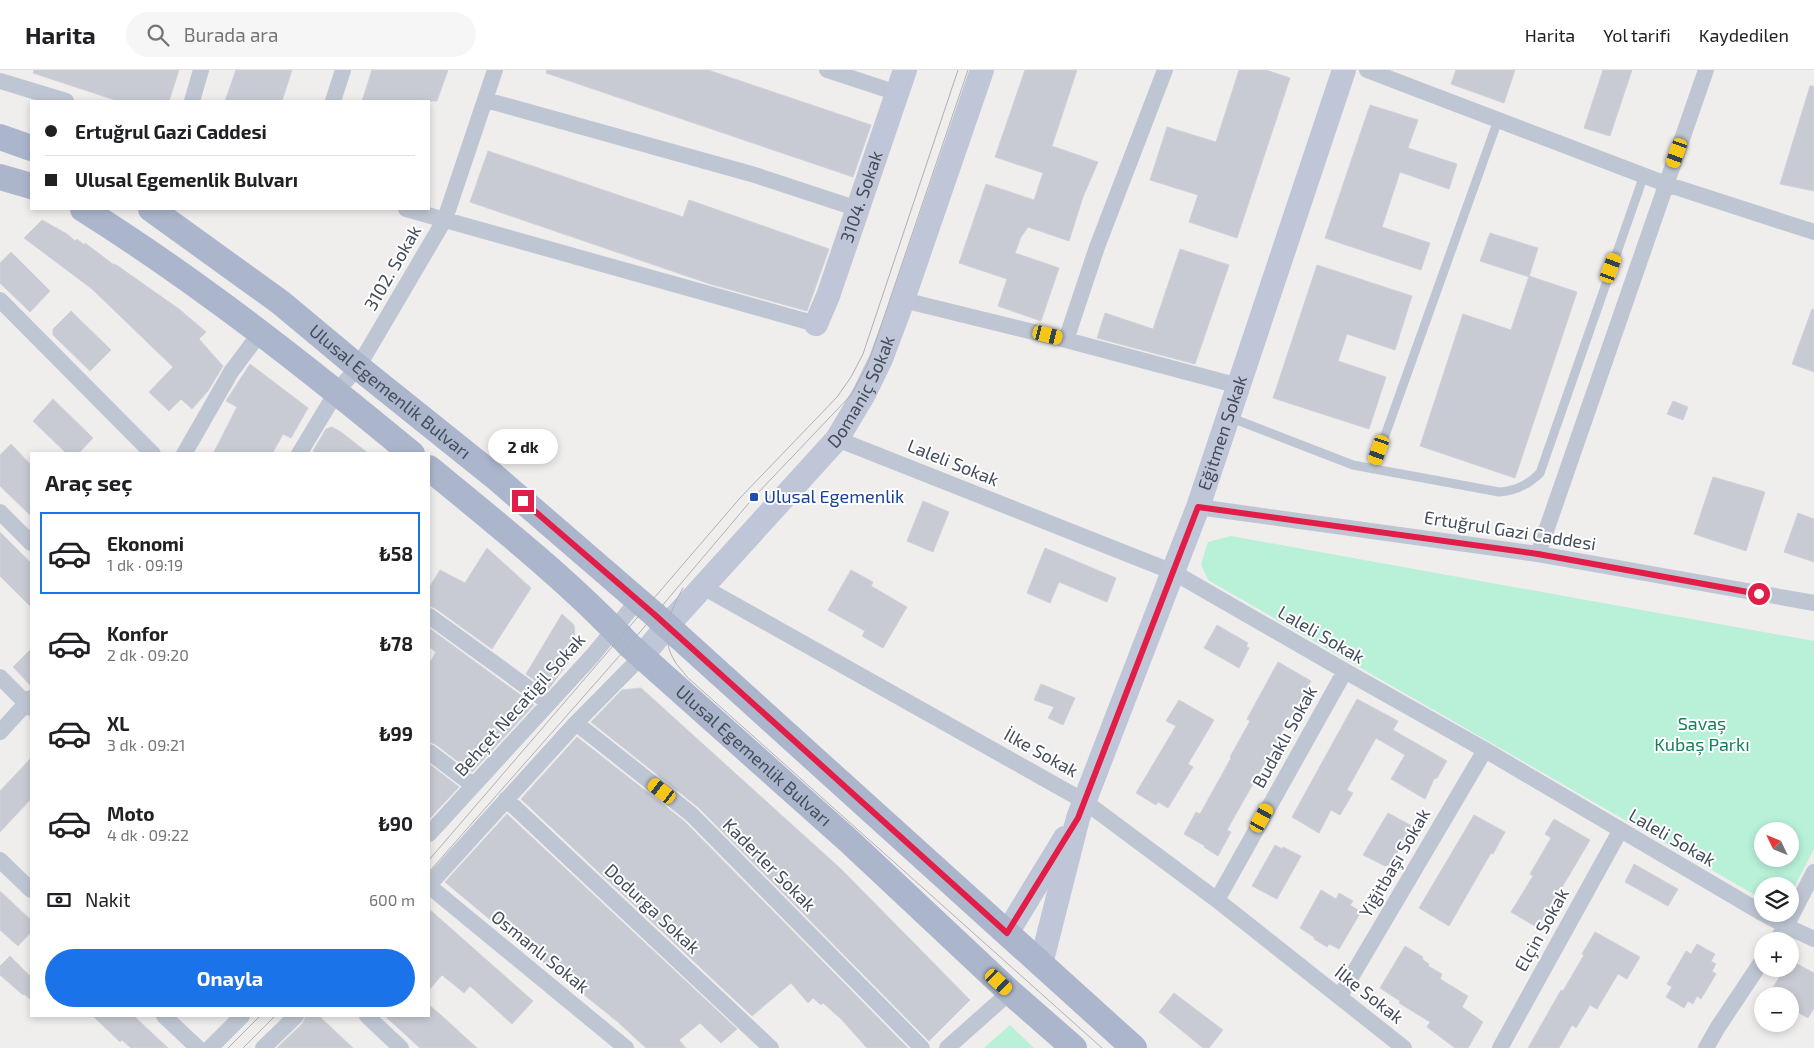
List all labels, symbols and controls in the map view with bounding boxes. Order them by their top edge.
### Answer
search box [126,12,476,57]
text: Harita [25,20,96,49]
icon: search [144,21,172,49]
text: Burada ara [184,23,278,46]
text: Harita [1525,24,1575,46]
text: Yol tarifi [1603,24,1671,46]
text: Kaydedilen [1699,24,1789,46]
text: Ertuğrul Gazi Caddesi [75,120,267,143]
car [1664,136,1689,170]
street label: 3104. Sokak [835,148,887,246]
text: Ulusal Egemenlik Bulvarı [75,168,298,191]
street label: 3102. Sokak [359,221,425,314]
car [1598,251,1623,285]
street label: Ulusal Egemenlik Bulvarı [305,319,476,463]
car [1031,324,1064,346]
street label: Domaniç Sokak [822,332,899,452]
street label: Eğitmen Sokak [1192,372,1251,493]
callout: 2 dk [488,428,558,464]
car [1367,433,1390,467]
street label: Laleli Sokak [905,434,1002,490]
text: 2 dk [507,437,539,456]
text: Araç seç [45,469,132,495]
place label: Ulusal Egemenlik [764,485,904,507]
route end [512,490,534,512]
marker: Ulusal Egemenlik [748,491,760,503]
street label: Ertuğrul Gazi Caddesi [1423,506,1598,554]
icon: car [47,531,92,576]
text: Ekonomi [107,532,184,555]
text: ₺58 [379,542,413,565]
text: 1 dk · 09:19 [107,555,183,574]
route start [1748,583,1770,605]
street label: Laleli Sokak [1274,600,1369,668]
icon: car [47,621,92,666]
text: Konfor [107,622,168,645]
street label: Behçet Necatigil Sokak [449,628,590,781]
text: ₺78 [380,632,413,655]
text: 2 dk · 09:20 [107,645,189,664]
street label: Ulusal Egemenlik Bulvarı [672,680,837,830]
street label: Budaklı Sokak [1247,682,1321,791]
icon: car [47,711,92,756]
text: XL [107,712,129,735]
park label: Savaş Kubaş Parkı [1654,712,1750,756]
text: ₺99 [379,722,413,745]
street label: İlke Sokak [1001,723,1082,781]
text: 3 dk · 09:21 [107,735,185,754]
car [645,776,678,806]
icon: car [47,801,92,846]
car [1248,801,1275,835]
text: Moto [107,802,155,825]
street label: Laleli Sokak [1625,803,1720,871]
street label: Yiğitbaşı Sokak [1354,804,1435,922]
text: ₺90 [378,812,413,835]
street label: Kaderler Sokak [719,813,821,915]
north arrow [1754,822,1799,868]
map controls [1754,822,1799,1032]
text: 4 dk · 09:22 [107,825,189,844]
street label: Dodurga Sokak [600,859,705,958]
button: layers [1754,877,1799,922]
street label: Elçin Sokak [1509,884,1574,975]
icon: cash [45,886,73,914]
text: Nakit [85,888,130,911]
text: 600 m [369,890,415,909]
street label: Osmanlı Sokak [487,905,594,997]
button: + [1754,932,1799,977]
button: Onayla [45,949,415,1007]
street label: İlke Sokak [1331,961,1408,1028]
car [982,966,1015,998]
button: − [1754,987,1799,1032]

